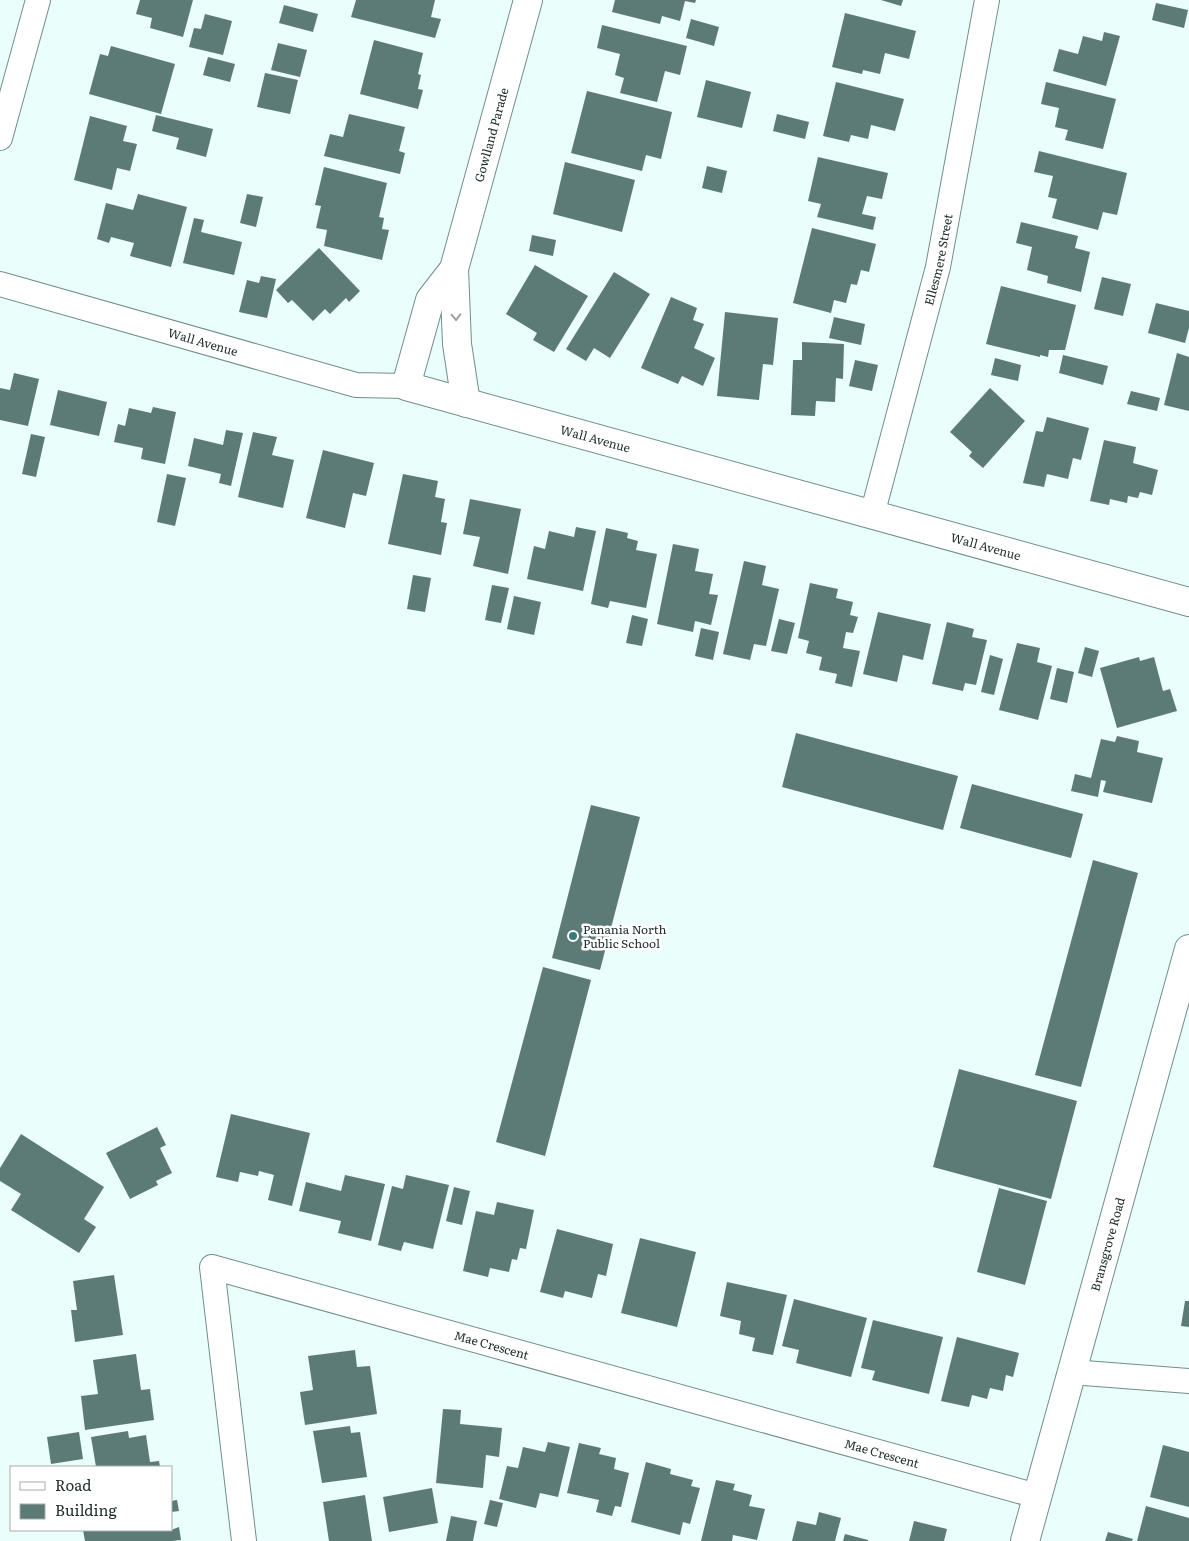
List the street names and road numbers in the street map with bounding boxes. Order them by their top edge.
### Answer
street label: Gowlland Parade [469,85,513,184]
street label: Ellesmere Street [919,212,957,307]
street label: Wall Avenue [166,323,240,360]
street label: Wall Avenue [558,420,633,457]
street label: Wall Avenue [949,528,1023,564]
street label: Bransgrove Road [1086,1194,1129,1293]
street label: Mae Crescent [452,1326,531,1364]
street label: Mae Crescent [842,1434,921,1472]

